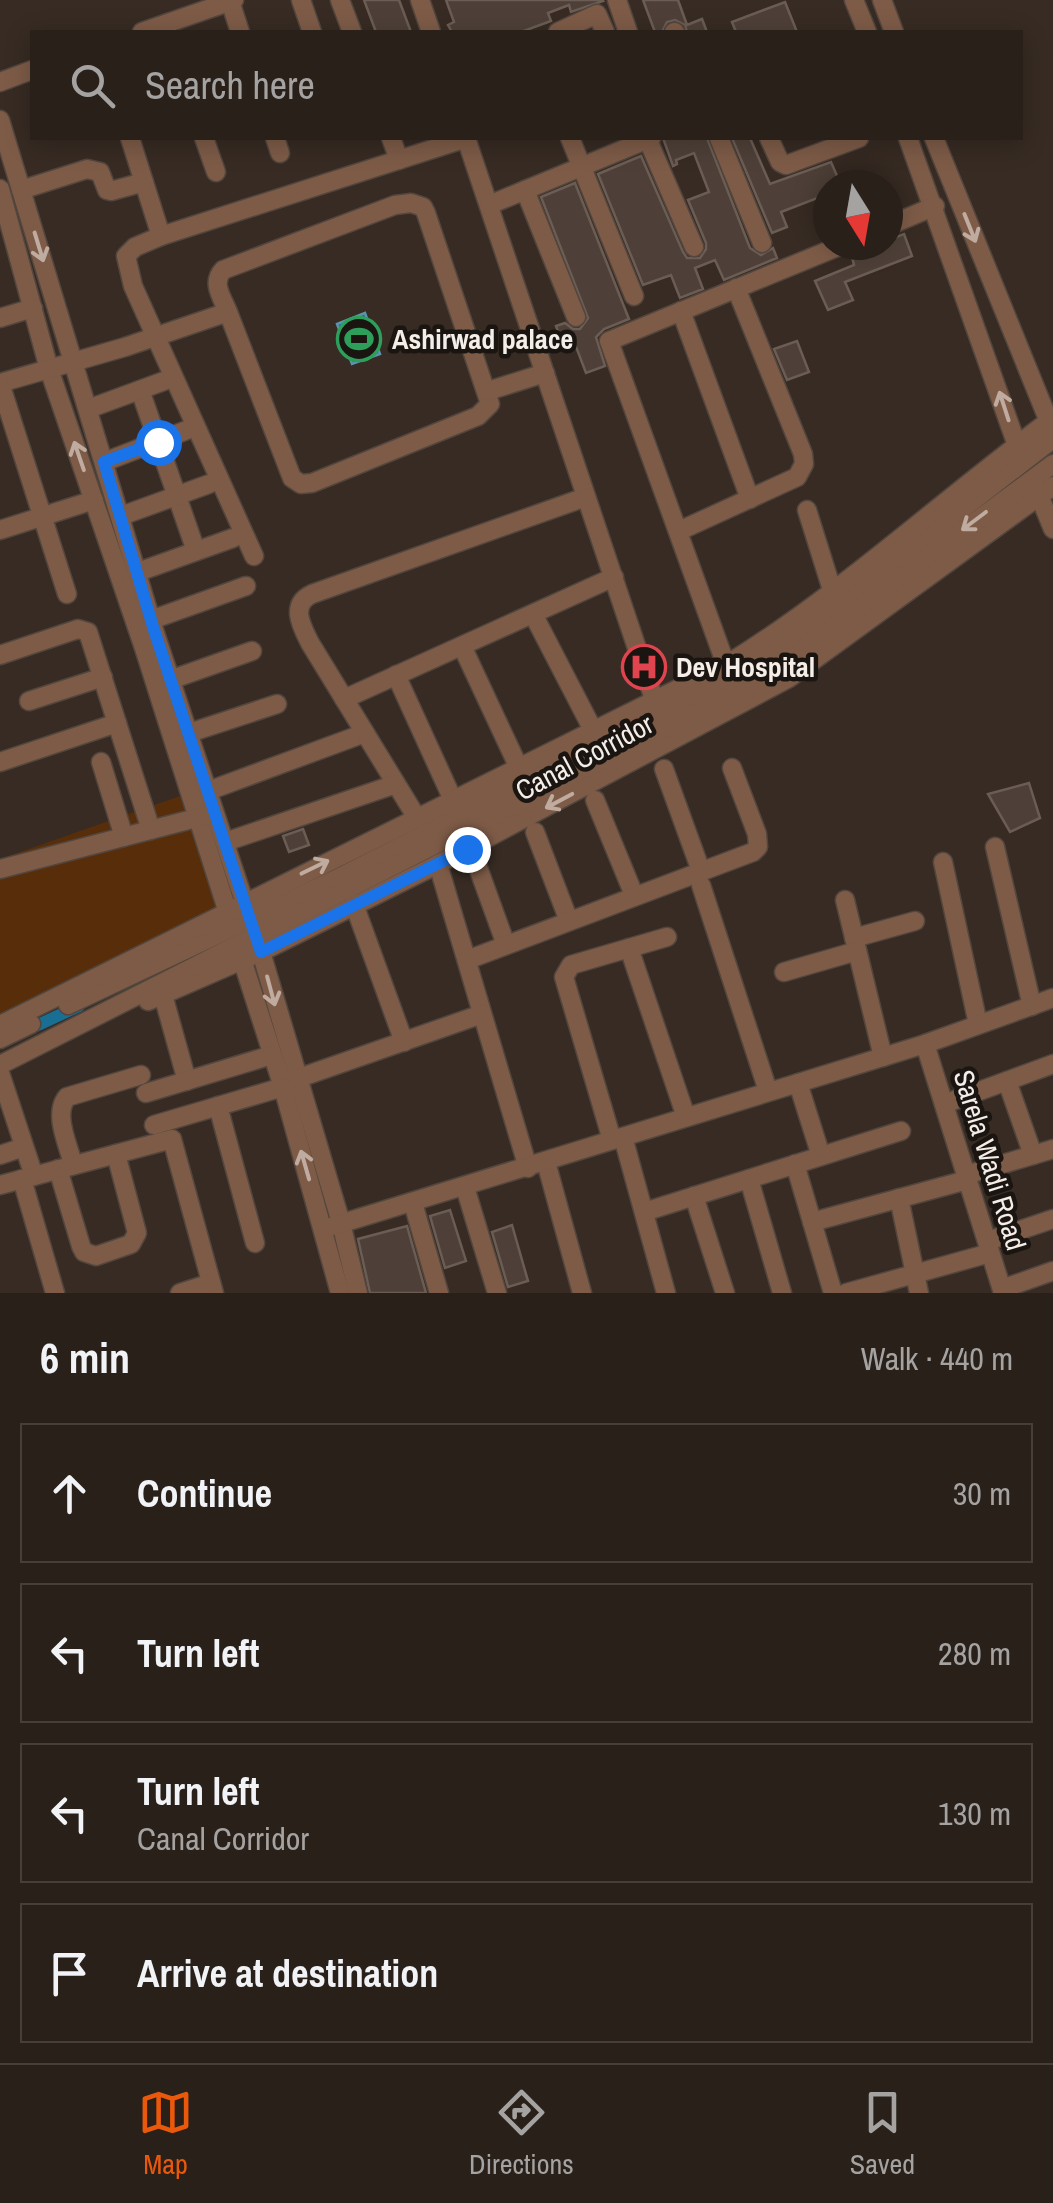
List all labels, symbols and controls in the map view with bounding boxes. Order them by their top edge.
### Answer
search box [30,30,1023,140]
icon: search [65,58,120,113]
text: Search here [145,60,315,111]
north arrow [813,170,903,260]
one-way arrow [962,213,980,243]
one-way arrow [31,231,49,262]
sports icon: Ashirwad palace [336,316,382,362]
place label: Ashirwad palace [392,320,573,358]
one-way arrow [994,391,1012,422]
route start [136,420,182,466]
one-way arrow [69,441,87,472]
one-way arrow [961,511,988,532]
hospital icon: Dev Hospital [621,644,667,690]
place label: Dev Hospital [676,648,815,686]
street label: Canal Corridor [509,705,660,809]
one-way arrow [545,792,575,812]
route end [445,827,491,873]
one-way arrow [299,857,329,876]
one-way arrow [263,975,282,1007]
street label: Sarela Wadi Road [945,1065,1035,1255]
one-way arrow [294,1150,313,1182]
text: 6 min [40,1330,130,1386]
text: Walk · 440 m [861,1337,1013,1380]
icon: ahead [42,1466,97,1521]
text: Continue [137,1468,272,1519]
text: 30 m [953,1472,1011,1515]
icon: left [42,1626,97,1681]
text: Turn left [137,1628,259,1679]
text: 280 m [938,1632,1011,1675]
text: Turn left [137,1766,259,1817]
icon: left [42,1786,97,1841]
text: 130 m [938,1792,1011,1835]
text: Canal Corridor [137,1817,309,1860]
icon: arrive [42,1946,97,2001]
text: Arrive at destination [137,1948,438,1999]
tab: Map [138,2085,193,2183]
tab: Directions [469,2085,574,2183]
tab: Saved [850,2085,915,2183]

